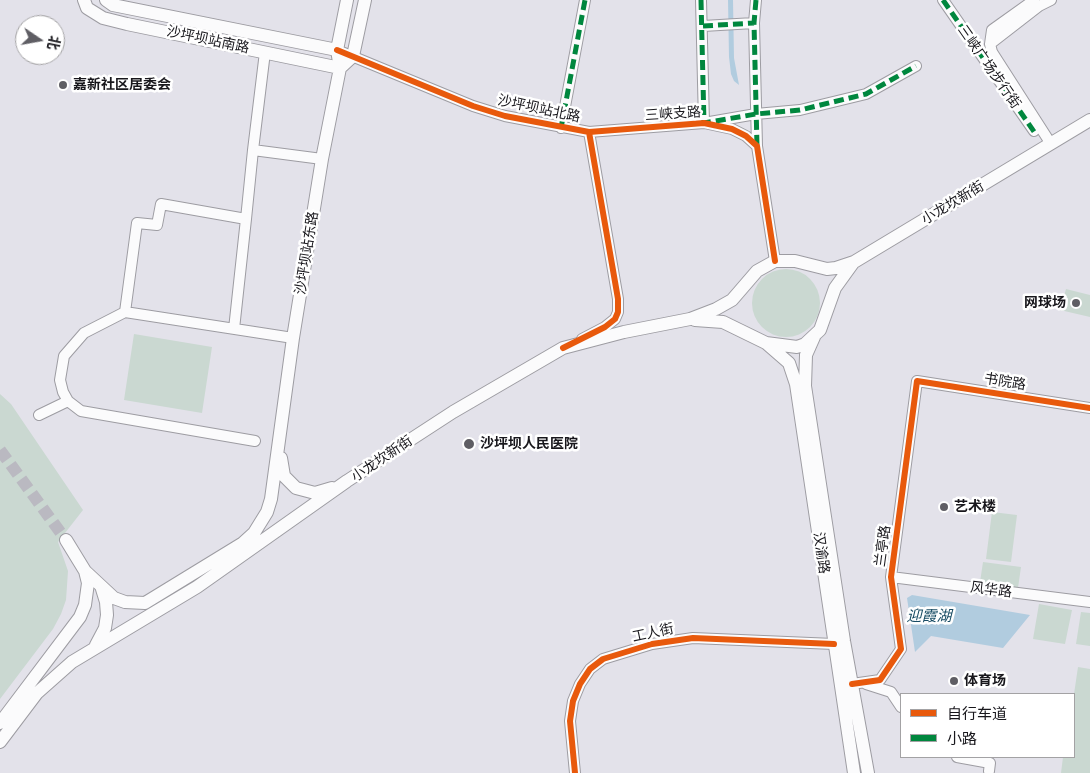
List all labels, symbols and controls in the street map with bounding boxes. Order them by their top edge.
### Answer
north arrow [15,15,65,65]
street label: 三峡广场步行街 [954,22,1024,112]
street label: 沙坪坝站南路 [165,23,251,57]
text: 北 [43,34,64,52]
place label: 嘉新社区居委会 [73,77,171,93]
marker: 嘉新社区居委会 [57,79,69,91]
street label: 沙坪坝站北路 [496,92,582,126]
street label: 三峡支路 [644,104,702,124]
street label: 小龙坎新街 [919,178,987,228]
street label: 沙坪坝站东路 [292,210,322,296]
place label: 网球场 [1024,295,1066,311]
marker: 网球场 [1070,297,1082,309]
street label: 书院路 [983,370,1027,394]
street label: 小龙坎新街 [348,432,416,486]
place label: 沙坪坝人民医院 [480,436,578,452]
marker: 沙坪坝人民医院 [462,437,476,451]
place label: 艺术楼 [954,499,996,515]
marker: 艺术楼 [938,501,950,513]
street label: 兰亭路 [872,524,894,568]
street label: 汉渝路 [810,531,832,575]
street label: 风华路 [969,579,1013,601]
water label: 迎霞湖 [907,608,951,626]
street label: 工人街 [631,620,675,646]
place label: 体育场 [964,673,1006,689]
marker: 体育场 [948,675,960,687]
legend [900,693,1075,758]
text: 自行车道 [947,704,1007,723]
text: 小路 [947,729,977,748]

